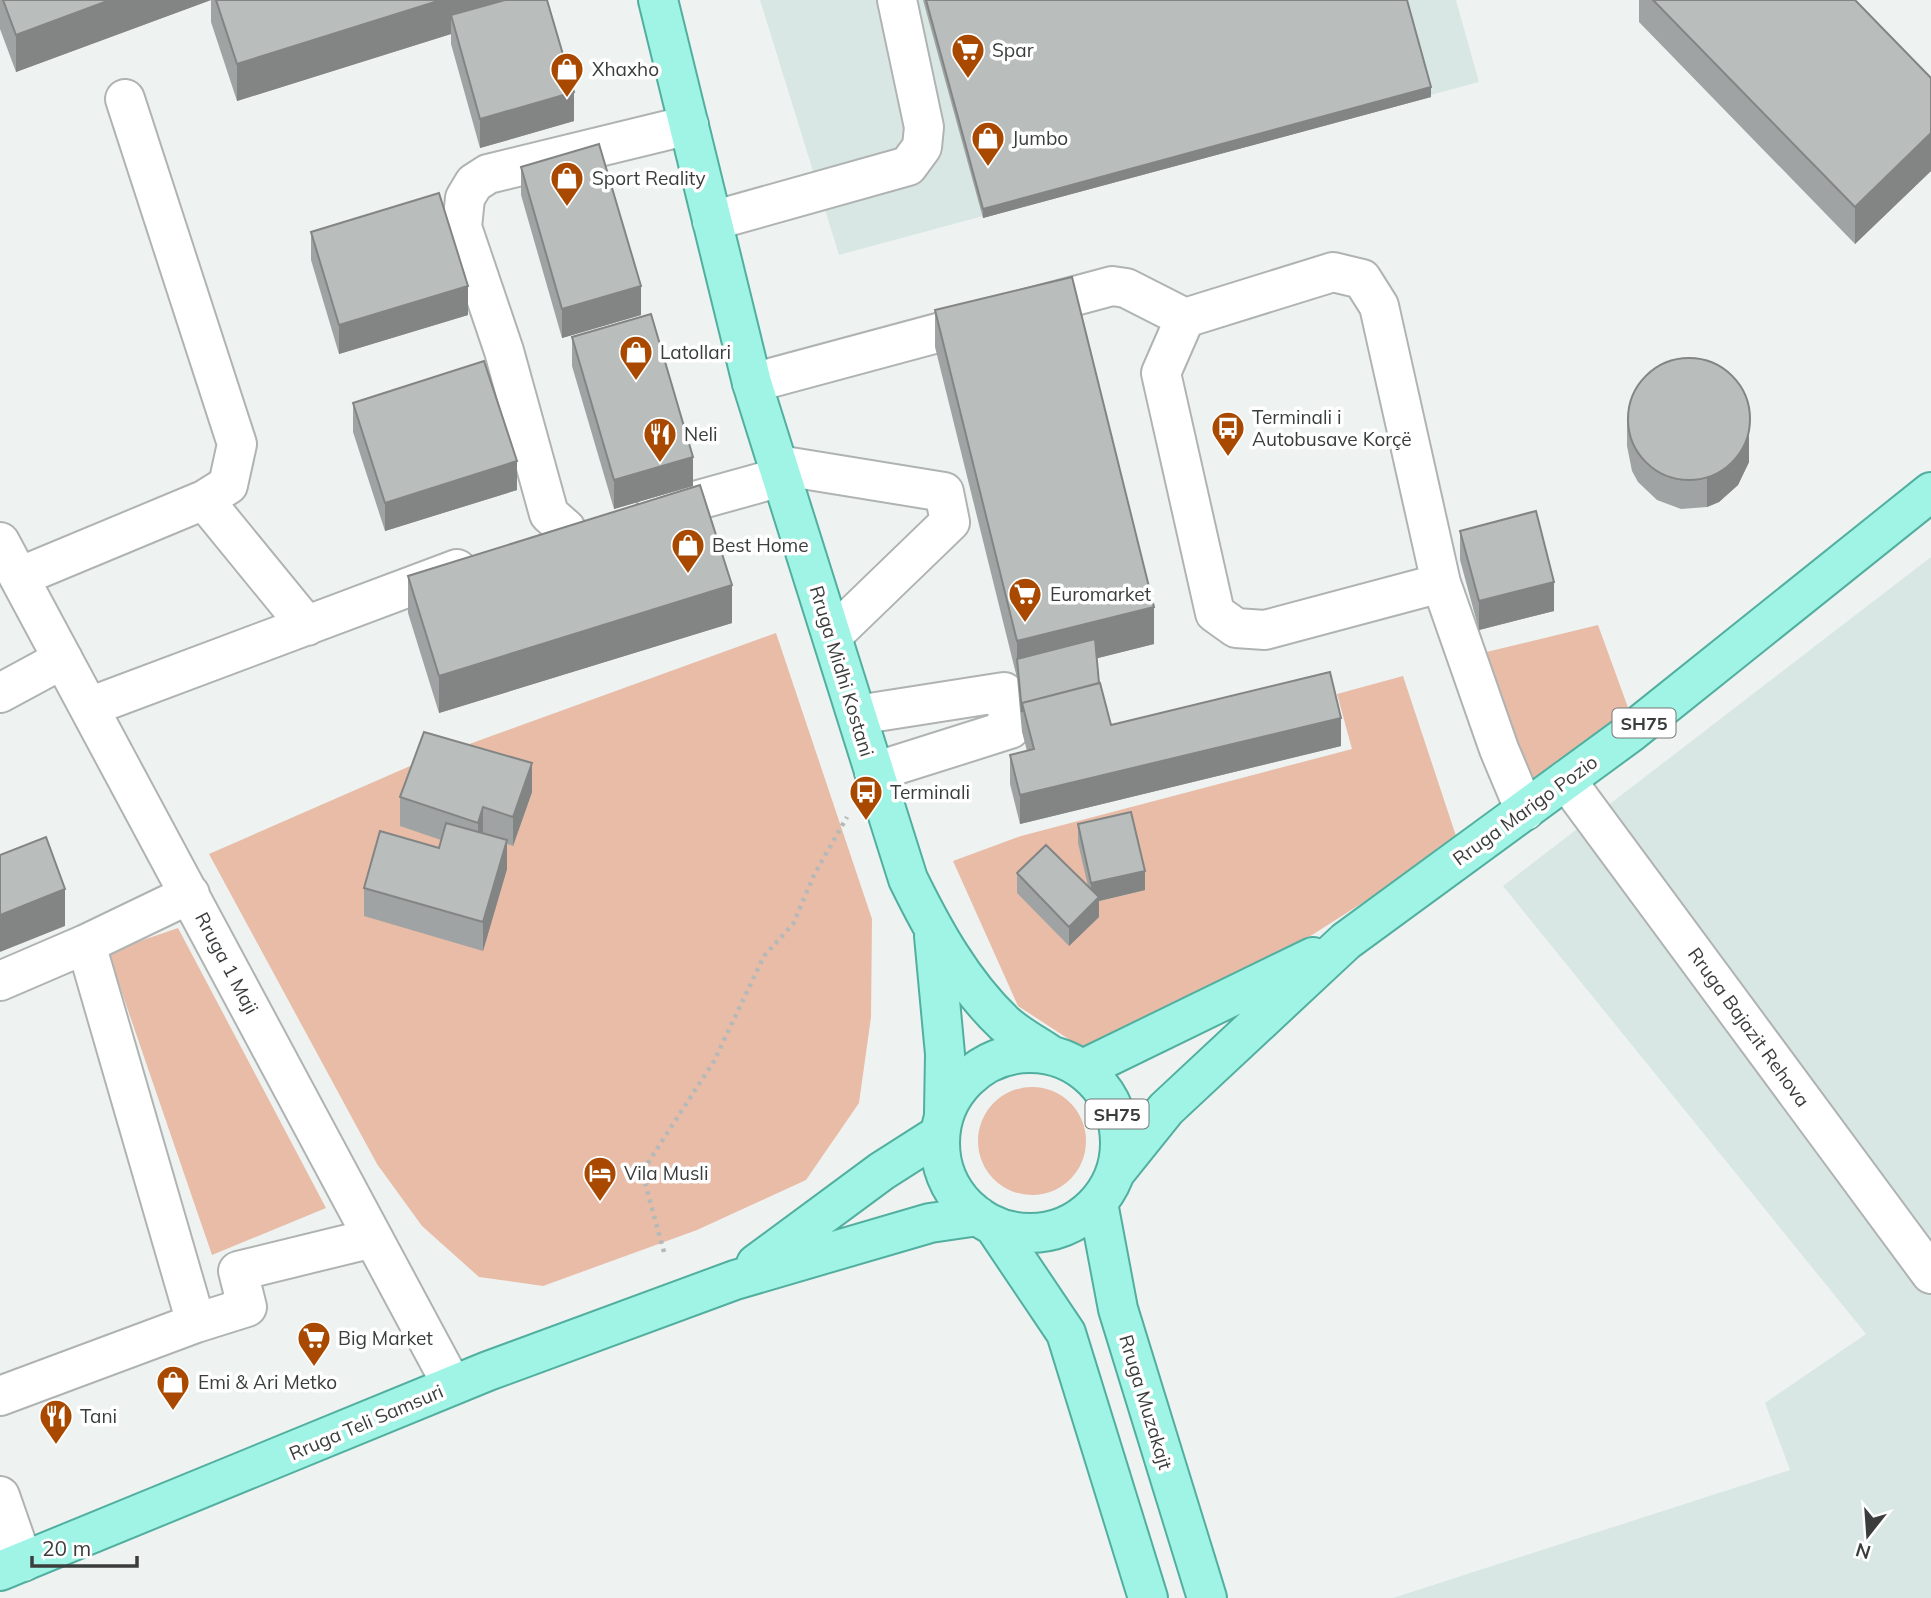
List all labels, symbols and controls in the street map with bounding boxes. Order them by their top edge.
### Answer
supermarket icon: Spar [949,31,987,80]
place label: Spar [992,38,1034,62]
shop icon: Xhaxho [548,50,586,99]
place label: Xhaxho [592,57,659,81]
shop icon: Jumbo [969,119,1007,168]
place label: Jumbo [1012,126,1068,150]
shop icon: Sport Reality [548,159,586,208]
place label: Sport Reality [592,166,706,190]
shop icon: Latollari [617,333,655,382]
place label: Latollari [660,340,731,364]
place label: Terminali i Autobusave Korçë [1252,405,1412,451]
bus stop icon: Terminali i Autobusave Korçë [1209,409,1247,458]
restaurant icon: Neli [641,415,679,464]
place label: Neli [684,422,718,446]
shop icon: Best Home [669,526,707,575]
place label: Best Home [712,533,809,557]
supermarket icon: Euromarket [1006,575,1044,624]
place label: Euromarket [1050,582,1152,606]
street label: Rruga Midhi Kostani [805,583,879,759]
road number: SH75 [1612,708,1676,738]
street label: Rruga Marigo Pozio [1448,749,1602,871]
bus stop icon: Terminali [847,773,885,822]
place label: Terminali [890,780,970,804]
street label: Rruga 1 Maji [190,908,264,1018]
street label: Rruga Bajazit Rehova [1683,942,1815,1112]
road number: SH75 [1086,1100,1148,1128]
hotel icon: Vila Musli [581,1154,619,1203]
place label: Vila Musli [624,1161,708,1185]
supermarket icon: Big Market [295,1319,333,1368]
place label: Big Market [338,1326,433,1350]
street label: Rruga Muzakajt [1114,1332,1178,1473]
shop icon: Emi & Ari Metko [154,1363,192,1412]
place label: Emi & Ari Metko [198,1370,337,1394]
street label: Rruga Teli Samsuri [285,1379,447,1465]
restaurant icon: Tani [37,1397,75,1446]
place label: Tani [80,1404,117,1428]
north arrow [1833,1500,1903,1570]
scale bar [32,1524,136,1568]
text: 20 m [42,1535,91,1561]
text: N [1853,1538,1873,1565]

